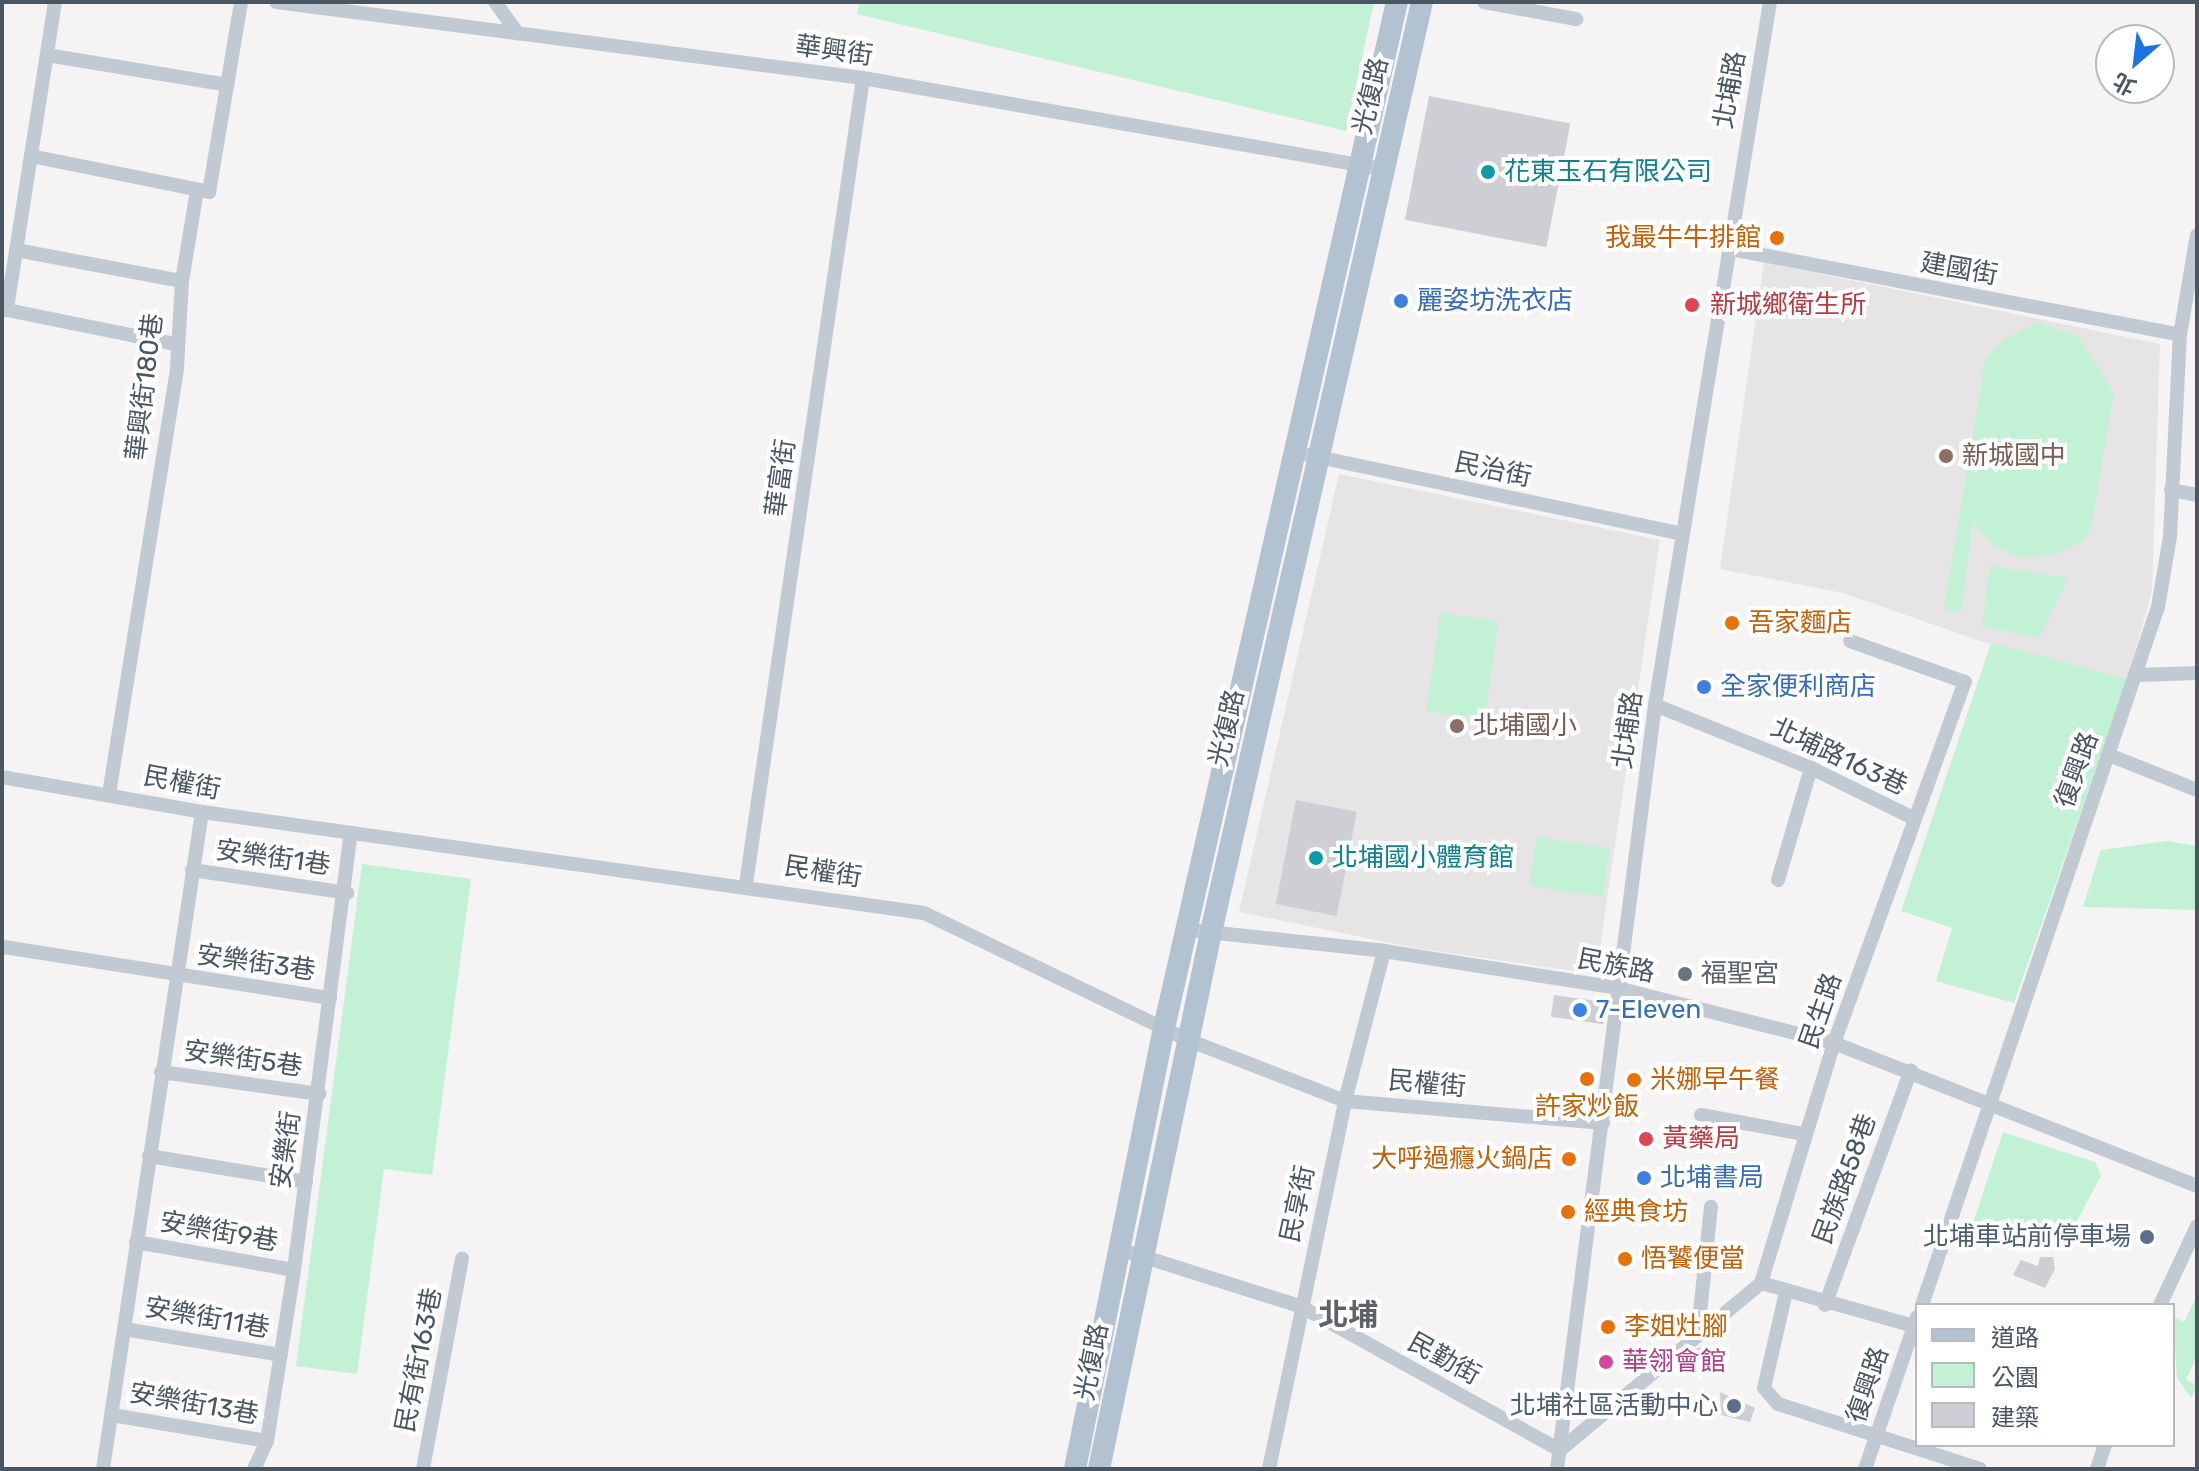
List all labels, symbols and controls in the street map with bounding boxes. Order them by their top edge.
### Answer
north arrow [2095,24,2175,104]
street label: 華興街 [793,30,875,72]
street label: 北埔路 [1708,49,1752,131]
street label: 光復路 [1347,54,1395,138]
text: 北 [2108,67,2141,101]
place label: 花東玉石有限公司 [1504,156,1712,188]
marker: 花東玉石有限公司 [1479,163,1497,181]
place label: 我最牛牛排館 [1605,222,1761,254]
marker: 我最牛牛排館 [1768,229,1786,247]
street label: 建國街 [1918,247,2000,291]
place label: 麗姿坊洗衣店 [1417,285,1573,317]
place label: 新城鄉衛生所 [1710,289,1866,321]
marker: 麗姿坊洗衣店 [1392,292,1410,310]
marker: 新城鄉衛生所 [1681,294,1703,316]
street label: 華興街180巷 [120,312,170,462]
street label: 華富街 [760,437,802,519]
place label: 新城國中 [1962,440,2066,472]
street label: 民治街 [1452,447,1534,493]
marker: 新城國中 [1937,447,1955,465]
place label: 吾家麵店 [1748,607,1852,639]
marker: 吾家麵店 [1723,614,1741,632]
place label: 全家便利商店 [1720,671,1876,703]
marker: 全家便利商店 [1695,678,1713,696]
street label: 光復路 [1203,686,1251,770]
street label: 北埔路 [1607,689,1649,771]
place label: 北埔國小 [1473,710,1577,742]
street label: 北埔路163巷 [1766,712,1912,802]
marker: 北埔國小 [1448,717,1466,735]
street label: 復興路 [2049,728,2105,812]
street label: 民權街 [141,760,223,806]
street label: 安樂街1巷 [214,835,332,881]
place label: 北埔國小體育館 [1332,842,1514,874]
marker: 北埔國小體育館 [1307,849,1325,867]
street label: 民權街 [782,850,864,894]
street label: 安樂街3巷 [195,939,317,987]
street label: 民族路 [1575,943,1657,989]
place label: 福聖宮 [1701,958,1779,990]
marker: 福聖宮 [1676,965,1694,983]
street label: 民生路 [1794,969,1848,1053]
place label: 7-Eleven [1596,994,1701,1026]
marker: 7-Eleven [1571,1001,1589,1019]
street label: 安樂街5巷 [182,1035,304,1083]
place label: 米娜早午餐 [1650,1064,1780,1096]
street label: 民權街 [1387,1065,1467,1103]
marker: 許家炒飯 [1578,1070,1596,1088]
marker: 米娜早午餐 [1625,1071,1643,1089]
place label: 許家炒飯 [1535,1091,1639,1123]
street label: 安樂街 [265,1109,307,1191]
street label: 民族路58巷 [1807,1110,1883,1248]
place label: 黃藥局 [1662,1123,1740,1155]
marker: 黃藥局 [1637,1130,1655,1148]
place label: 大呼過癮火鍋店 [1371,1143,1553,1175]
marker: 大呼過癮火鍋店 [1560,1150,1578,1168]
place label: 北埔書局 [1660,1162,1764,1194]
street label: 民享街 [1275,1163,1321,1245]
marker: 北埔書局 [1635,1169,1653,1187]
place label: 經典食坊 [1584,1196,1688,1228]
marker: 經典食坊 [1559,1203,1577,1221]
street label: 安樂街9巷 [157,1206,281,1258]
place label: 北埔車站前停車場 [1923,1221,2131,1253]
marker: 北埔車站前停車場 [2138,1228,2156,1246]
place label: 悟饕便當 [1641,1243,1745,1275]
marker: 悟饕便當 [1616,1250,1634,1268]
street label: 民有街163巷 [390,1285,448,1435]
street label: 安樂街11巷 [142,1292,272,1344]
district label: 北埔 [1318,1297,1378,1333]
legend [1915,1303,2175,1447]
place label: 李姐灶腳 [1624,1311,1728,1343]
marker: 李姐灶腳 [1599,1318,1617,1336]
street label: 光復路 [1069,1321,1115,1403]
text: 道路 [1991,1324,2039,1352]
street label: 民勤街 [1402,1326,1486,1392]
street label: 復興路 [1841,1343,1895,1427]
place label: 華翎會館 [1622,1346,1726,1378]
marker: 華翎會館 [1597,1353,1615,1371]
text: 公園 [1991,1364,2039,1392]
street label: 安樂街13巷 [127,1377,261,1431]
place label: 北埔社區活動中心 [1510,1390,1718,1422]
marker: 北埔社區活動中心 [1725,1397,1743,1415]
text: 建築 [1991,1404,2039,1432]

